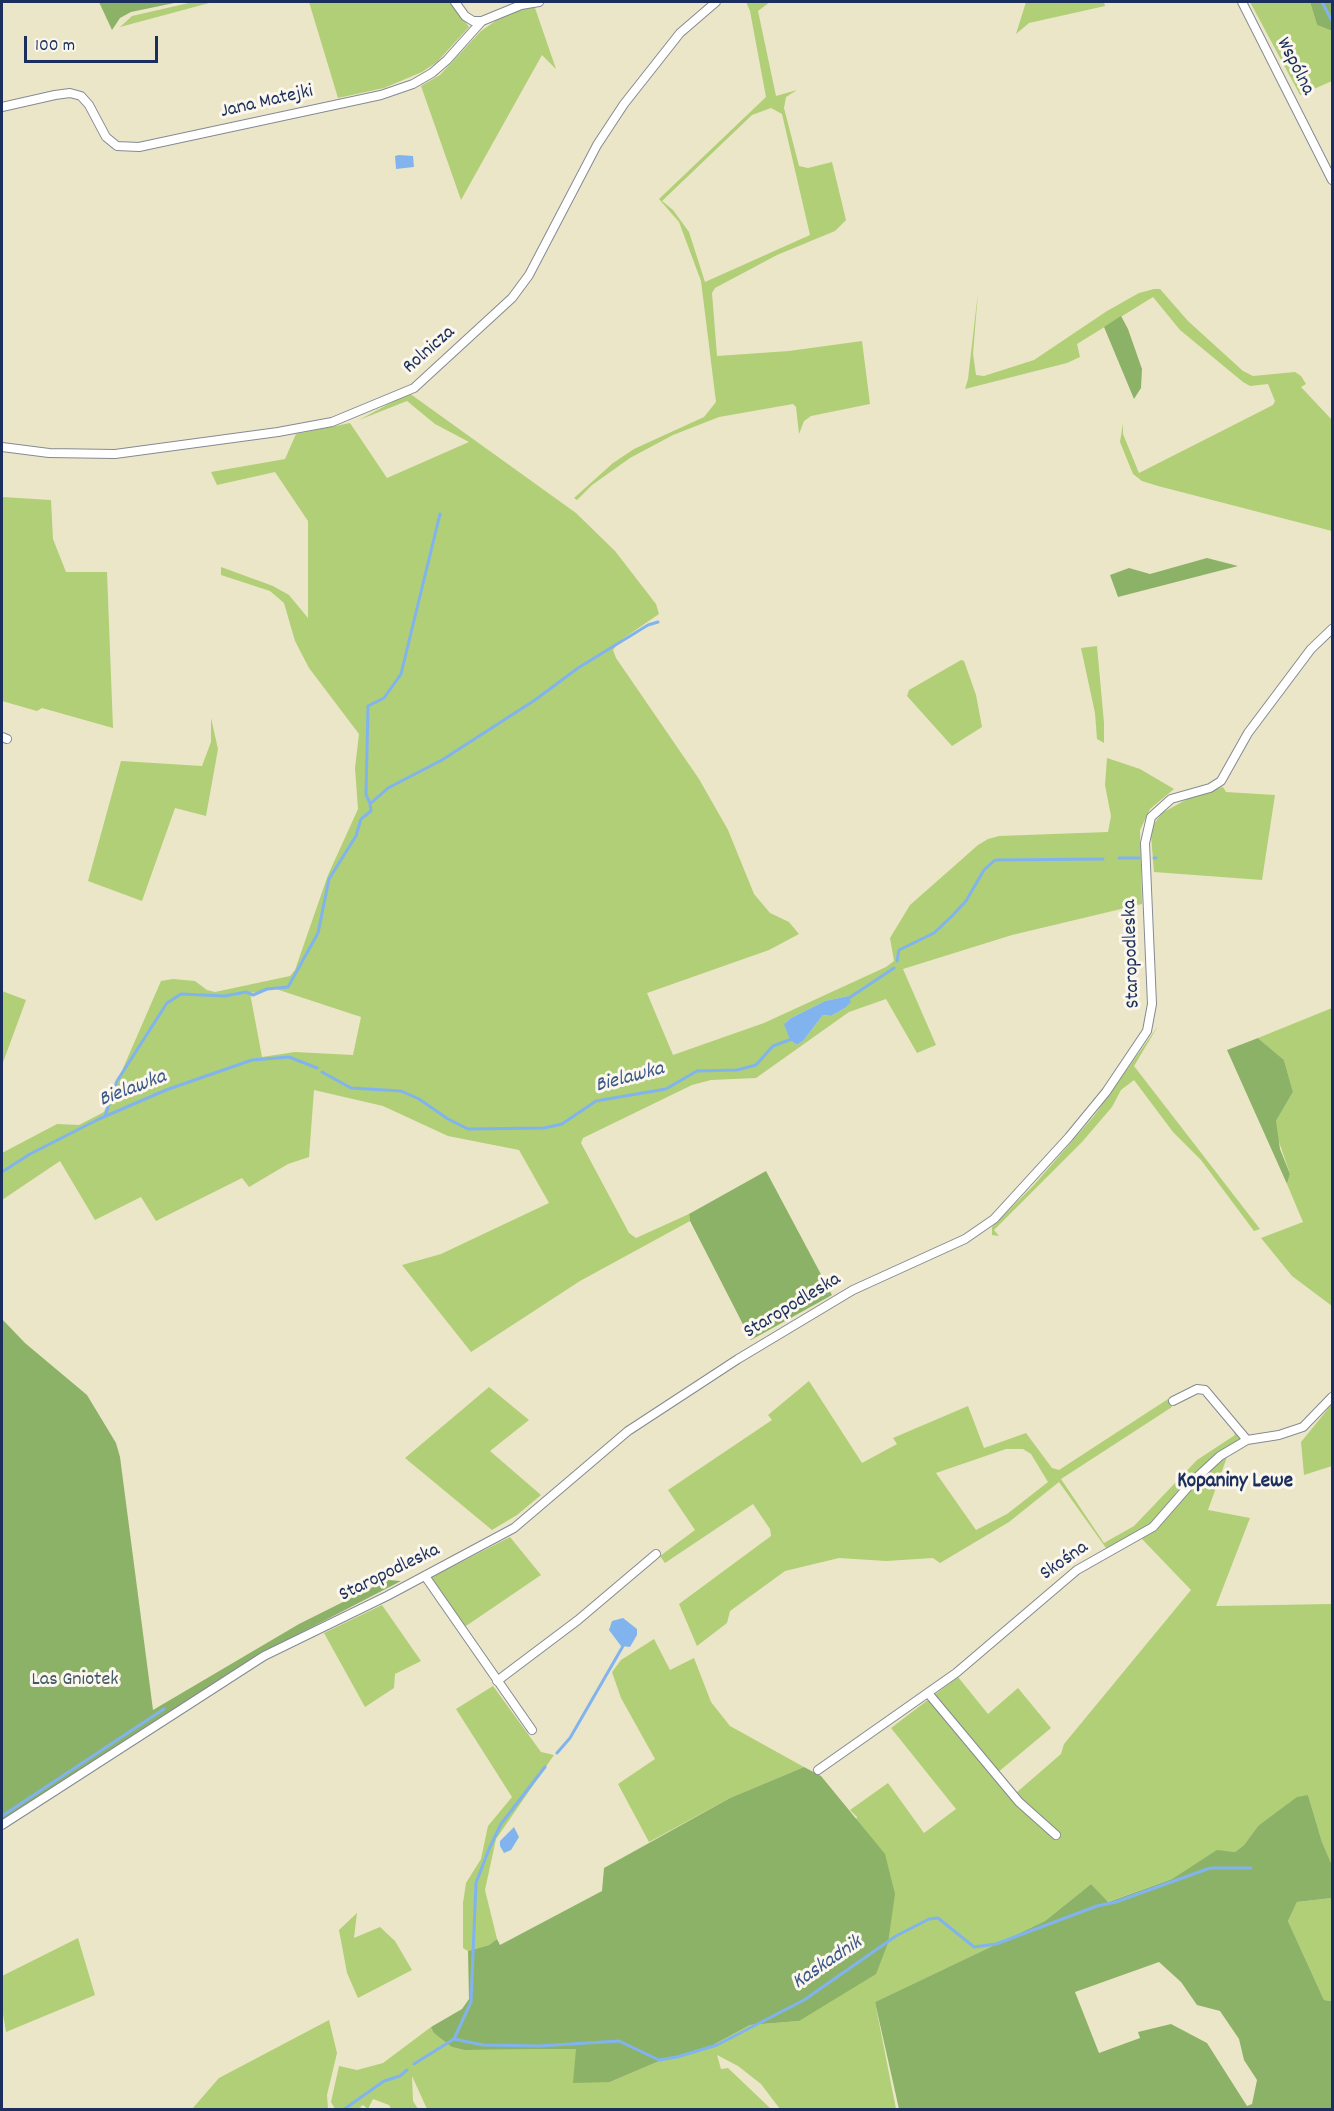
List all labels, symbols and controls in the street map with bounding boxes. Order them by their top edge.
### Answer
scale bar [27,24,160,62]
text: 100 m [35,34,75,59]
street label: Wspólna [1269,34,1319,100]
street label: Jana Matejki [218,81,316,125]
street label: Rolnicza [399,322,461,380]
street label: Staropodleska [1119,899,1147,1009]
water label: Bielawka [593,1058,667,1100]
water label: Bielawka [96,1066,170,1114]
street label: Staropodleska [740,1269,846,1345]
district label: Kopaniny Lewe [1177,1470,1293,1496]
street label: Skośna [1036,1537,1094,1587]
street label: Staropodleska [336,1539,444,1609]
park label: Las Gniotek [32,1669,118,1693]
water label: Kaskadnik [788,1932,868,1996]

